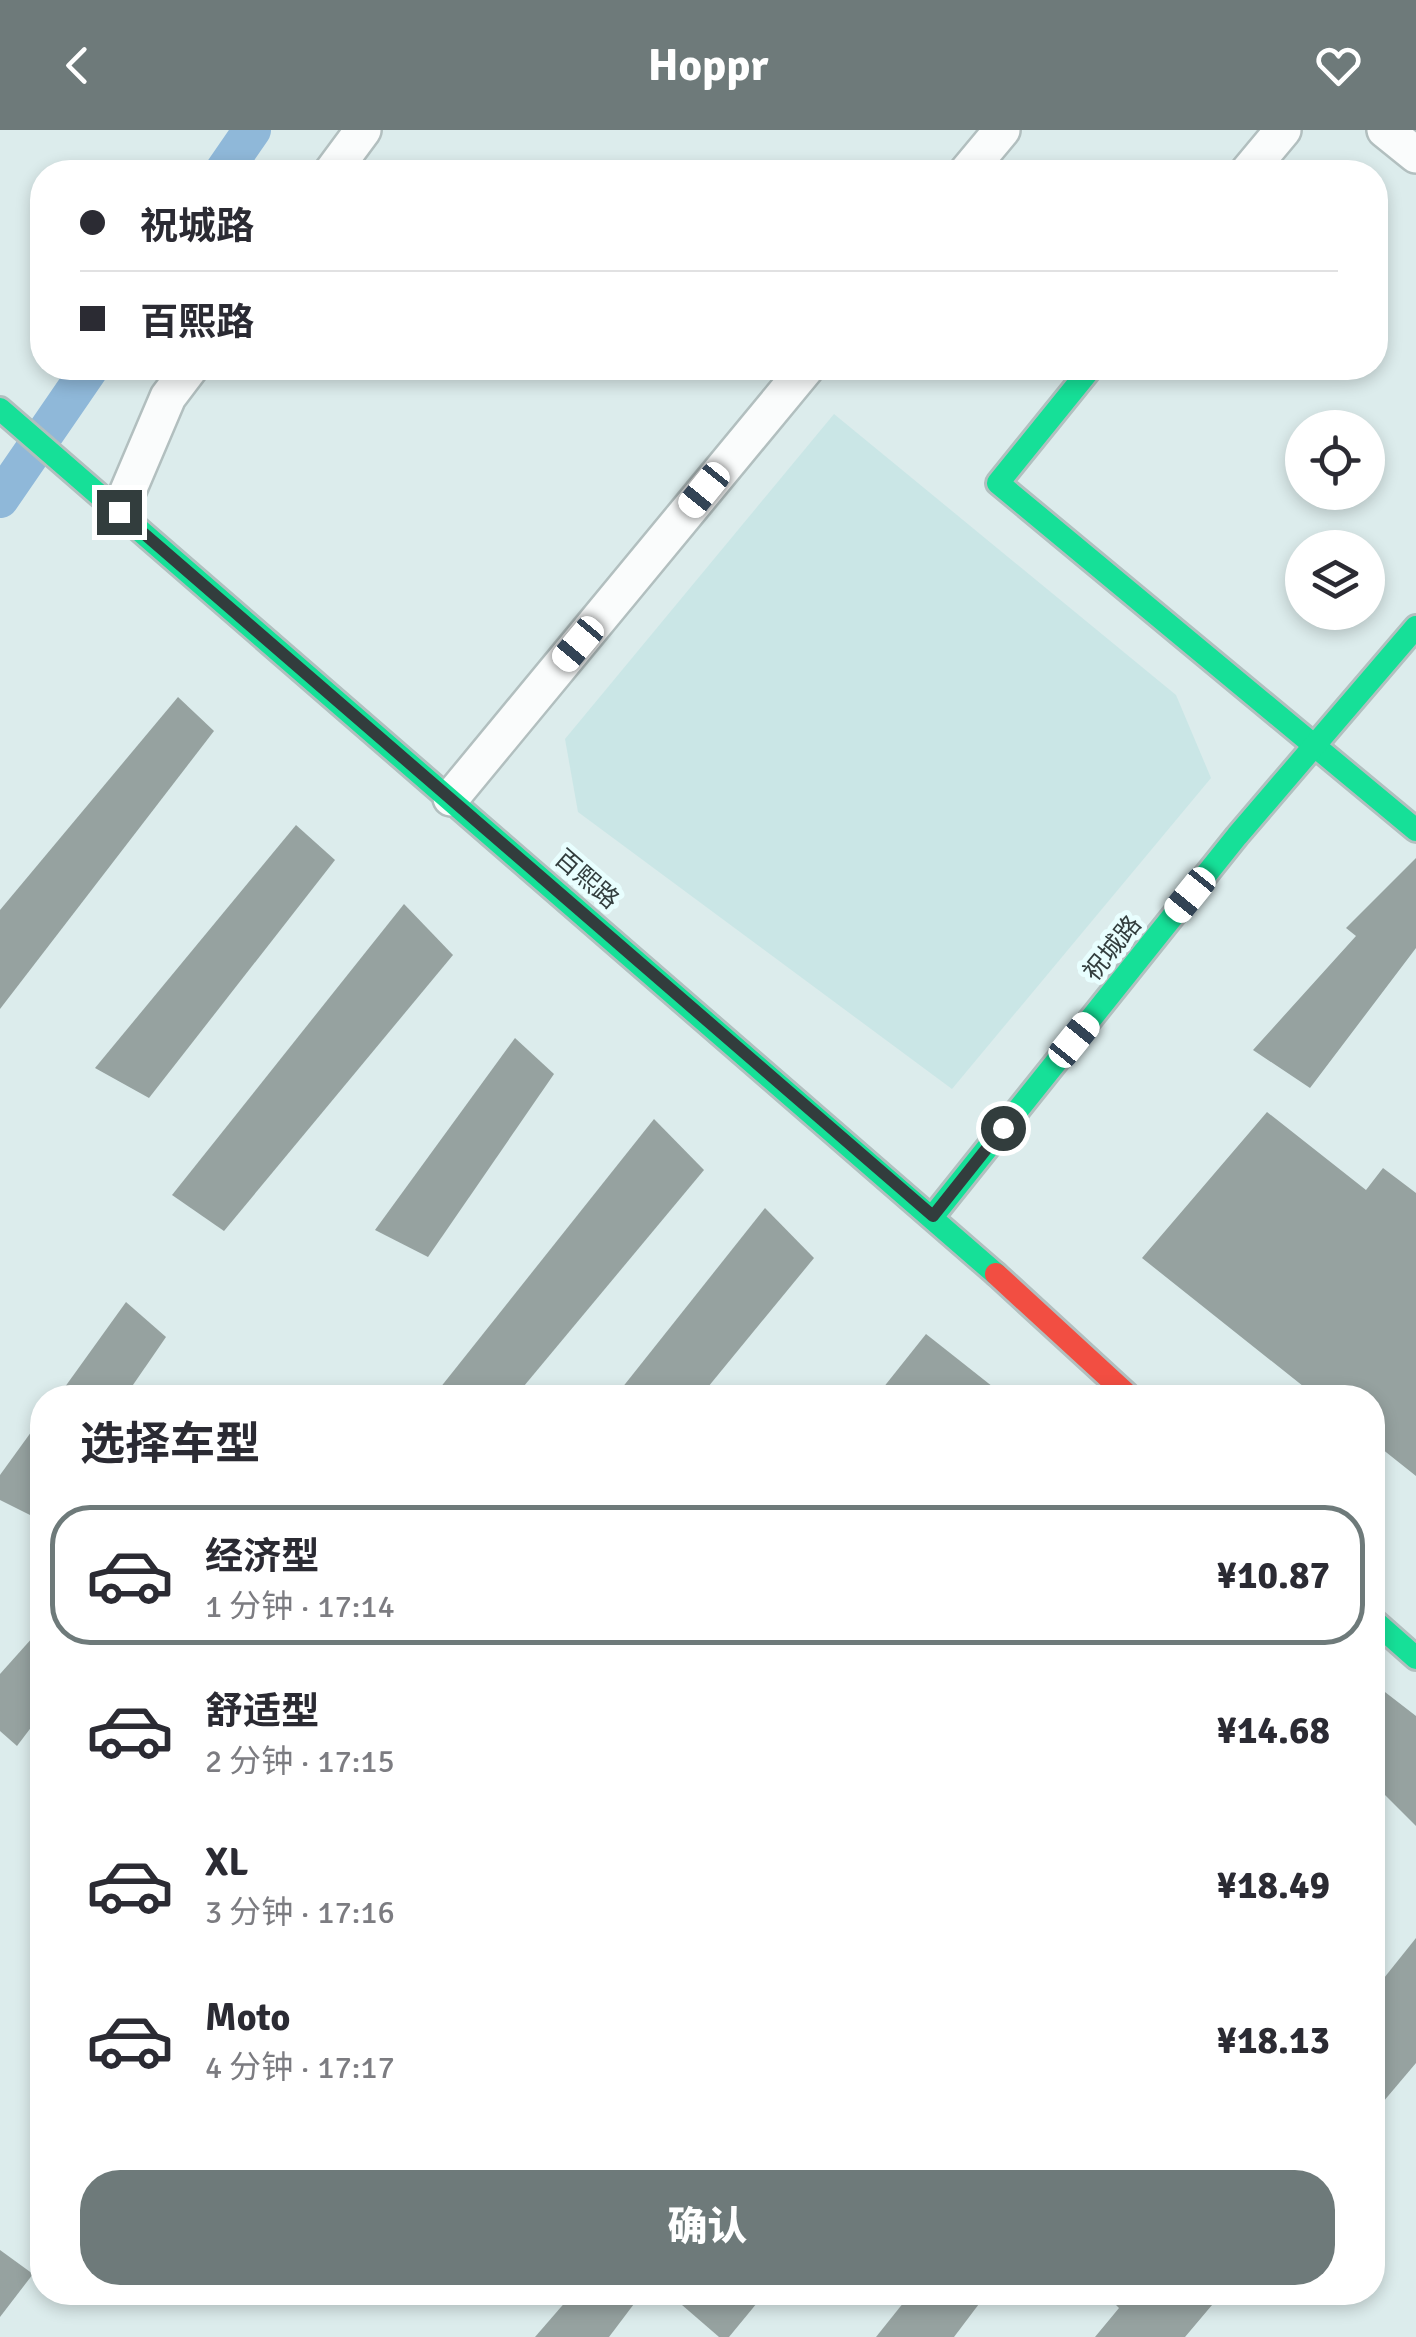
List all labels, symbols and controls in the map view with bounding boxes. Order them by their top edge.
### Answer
icon: back [50,38,105,93]
text: Hoppr [648,38,768,93]
icon: heart [1311,38,1366,93]
text: 祝城路 [140,203,254,250]
text: 百熙路 [140,299,254,346]
map controls [1285,410,1385,630]
button: locate [1285,410,1385,510]
car [673,457,735,523]
route end [97,490,142,535]
button: layers [1285,530,1385,630]
car [547,611,609,677]
street label: 百熙路 [549,843,625,915]
car [1159,862,1221,928]
street label: 祝城路 [1076,909,1148,987]
car [1043,1007,1105,1073]
route start [981,1106,1026,1151]
text: 选择车型 [80,1417,260,1472]
icon: car [85,1530,175,1620]
text: 经济型 [205,1533,319,1580]
text: ¥10.87 [1217,1552,1330,1599]
text: 1 分钟 · 17:14 [205,1587,395,1626]
icon: car [85,1685,175,1775]
text: 舒适型 [205,1688,319,1735]
text: ¥14.68 [1217,1707,1330,1754]
text: 2 分钟 · 17:15 [205,1742,395,1781]
text: XL [205,1839,248,1886]
icon: car [85,1840,175,1930]
text: ¥18.49 [1217,1862,1330,1909]
text: 3 分钟 · 17:16 [205,1893,395,1932]
text: Moto [205,1994,290,2041]
icon: car [85,1995,175,2085]
text: ¥18.13 [1217,2017,1330,2064]
text: 4 分钟 · 17:17 [205,2048,395,2087]
button: 确认 [80,2170,1335,2285]

